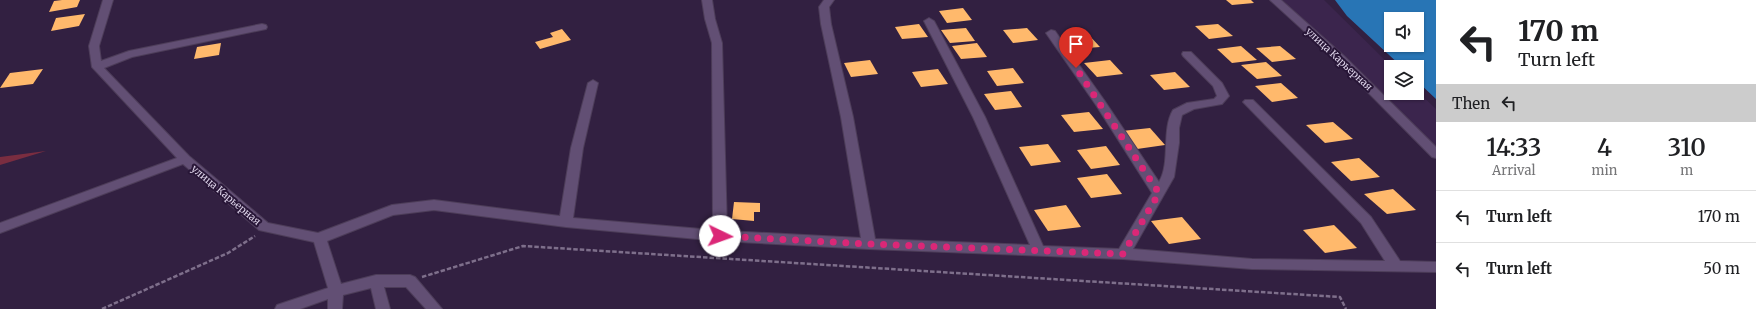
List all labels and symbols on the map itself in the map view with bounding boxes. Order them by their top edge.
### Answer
street label: улица Карьерная [1303,25,1375,93]
pin [1059,27,1093,68]
street label: улица Карьерная [189,162,263,228]
position arrow [699,215,741,257]

